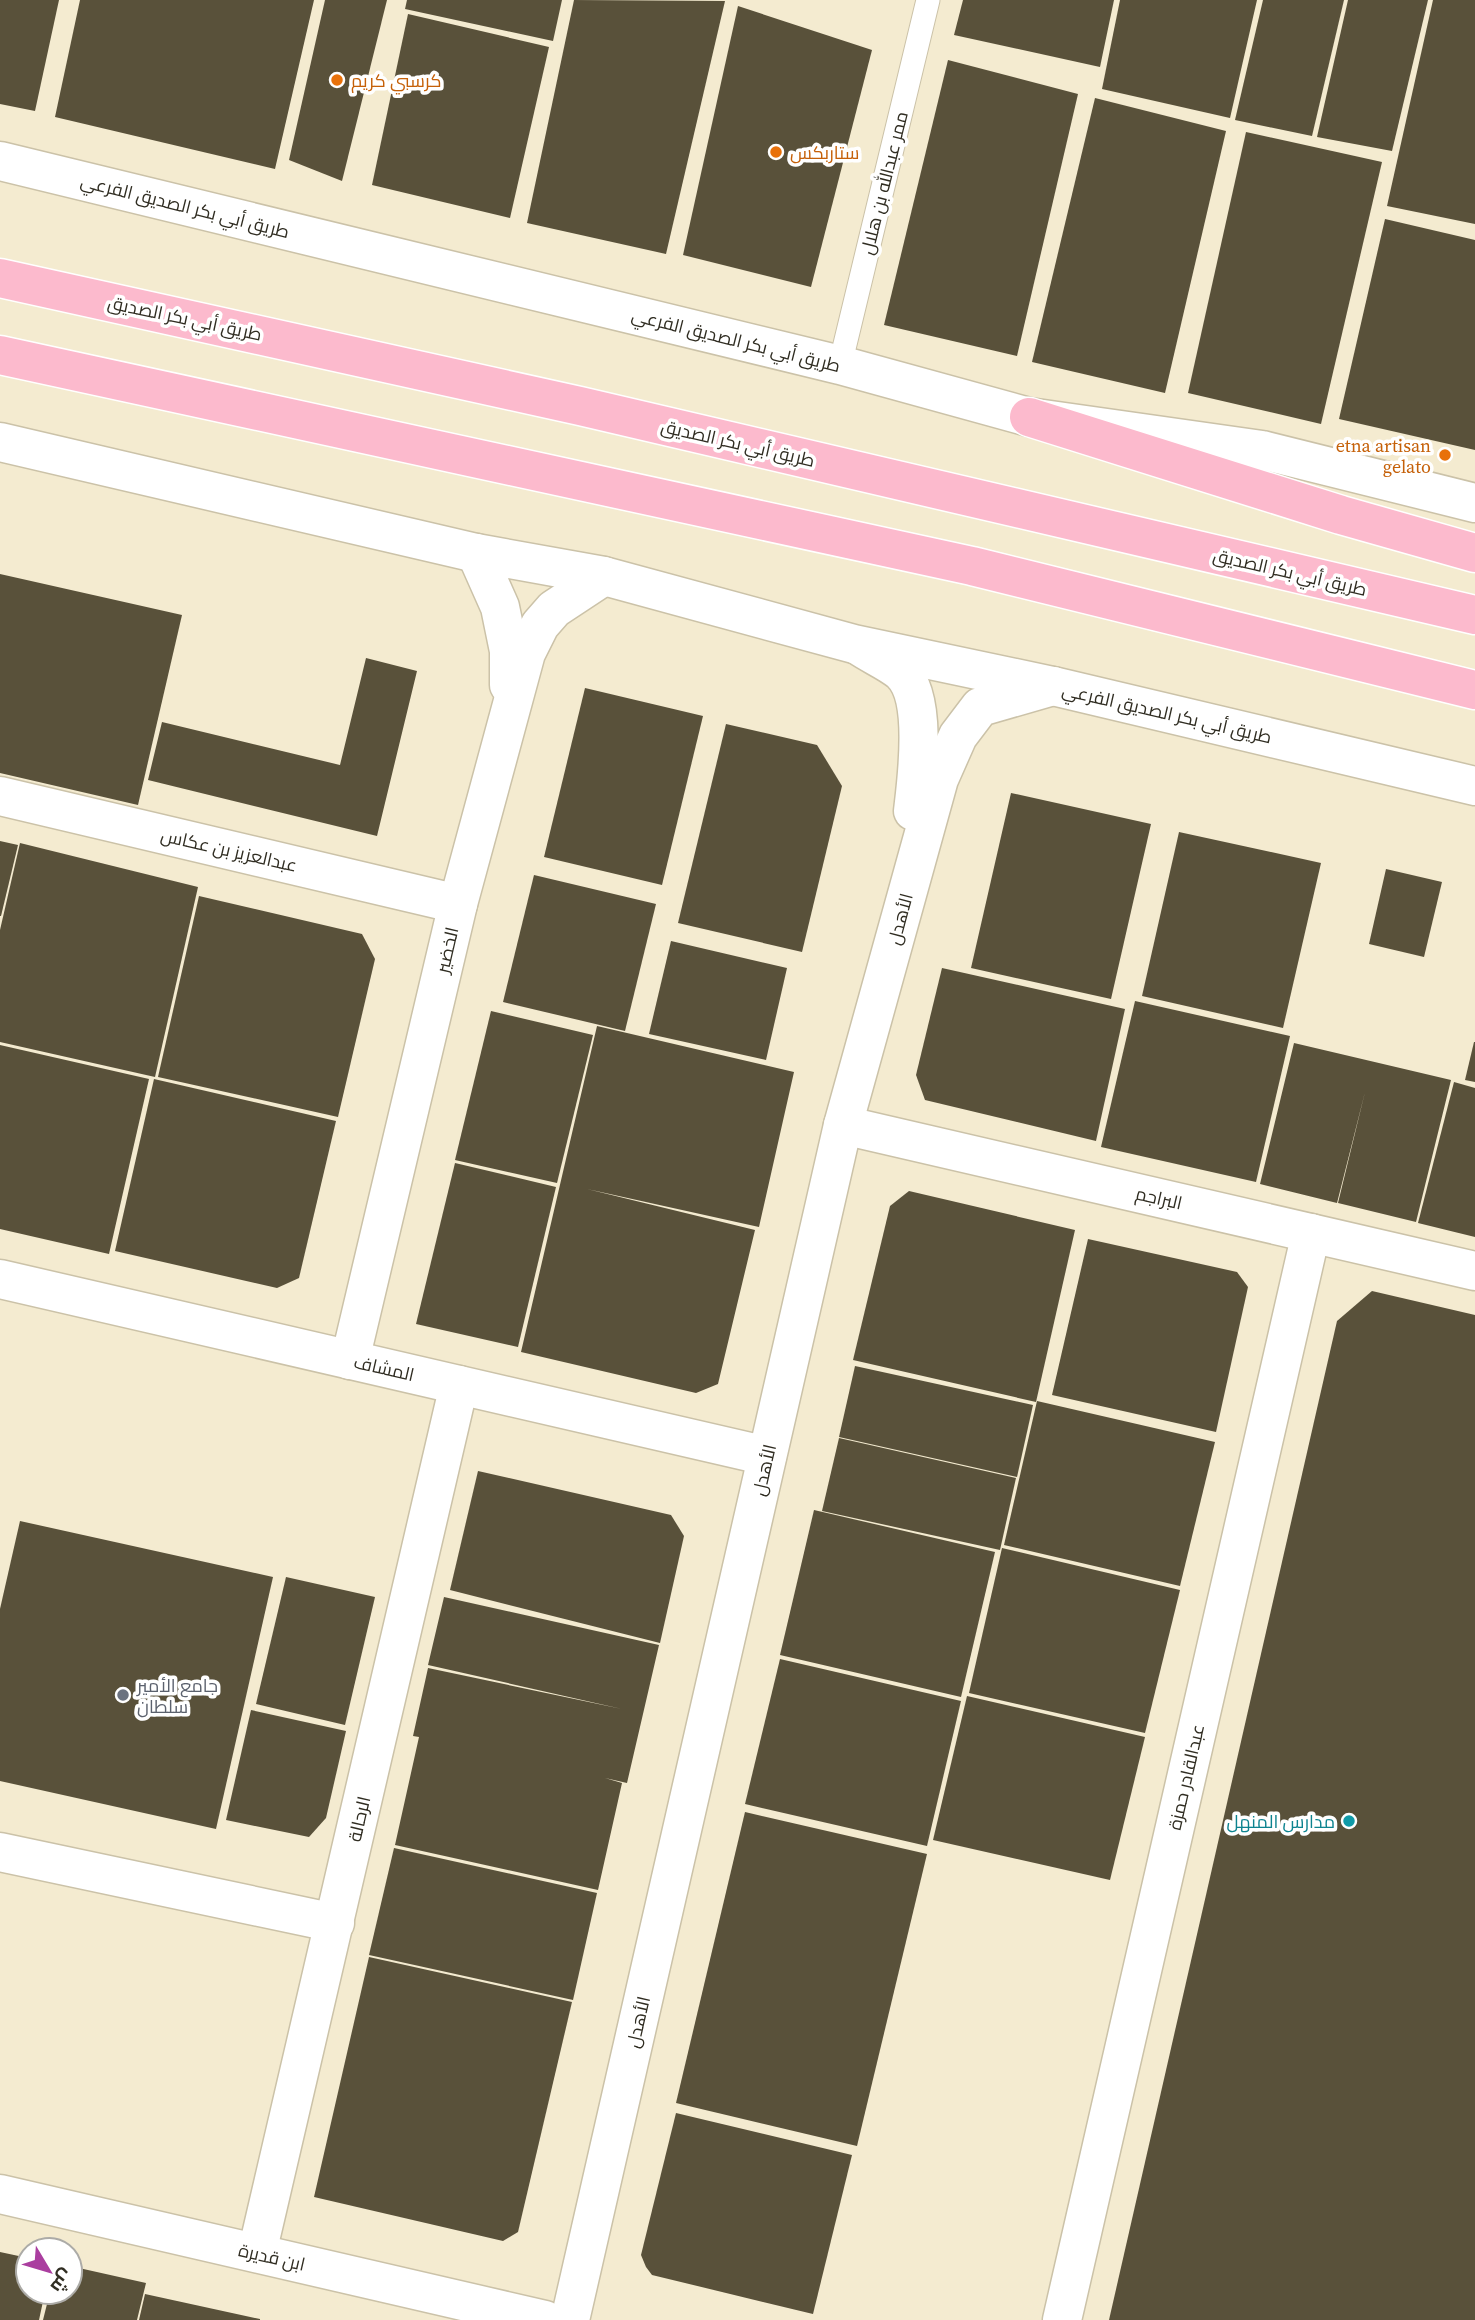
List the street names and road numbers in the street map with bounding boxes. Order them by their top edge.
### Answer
street label: ممر عبدالله بن هلال [854,109,914,257]
street label: طريق أبي بكر الصديق الفرعي [77,168,292,246]
street label: طريق أبي بكر الصديق [105,289,264,349]
street label: طريق أبي بكر الصديق الفرعي [628,302,843,380]
street label: طريق أبي بكر الصديق [658,413,817,475]
street label: طريق أبي بكر الصديق [1210,542,1369,604]
street label: طريق أبي بكر الصديق الفرعي [1059,677,1274,751]
street label: عبدالعزيز بن عكاس [158,822,300,878]
street label: الأهدل [881,890,919,948]
street label: الخضير [429,924,464,977]
street label: البراجم [1133,1181,1185,1215]
street label: المشاف [351,1349,417,1387]
street label: الأهدل [746,1442,782,1498]
street label: عبدالقادر حمزة [1162,1722,1210,1832]
street label: الرحالة [342,1794,376,1844]
street label: الأهدل [620,1994,656,2050]
street label: ابن قديرة [236,2237,308,2277]

